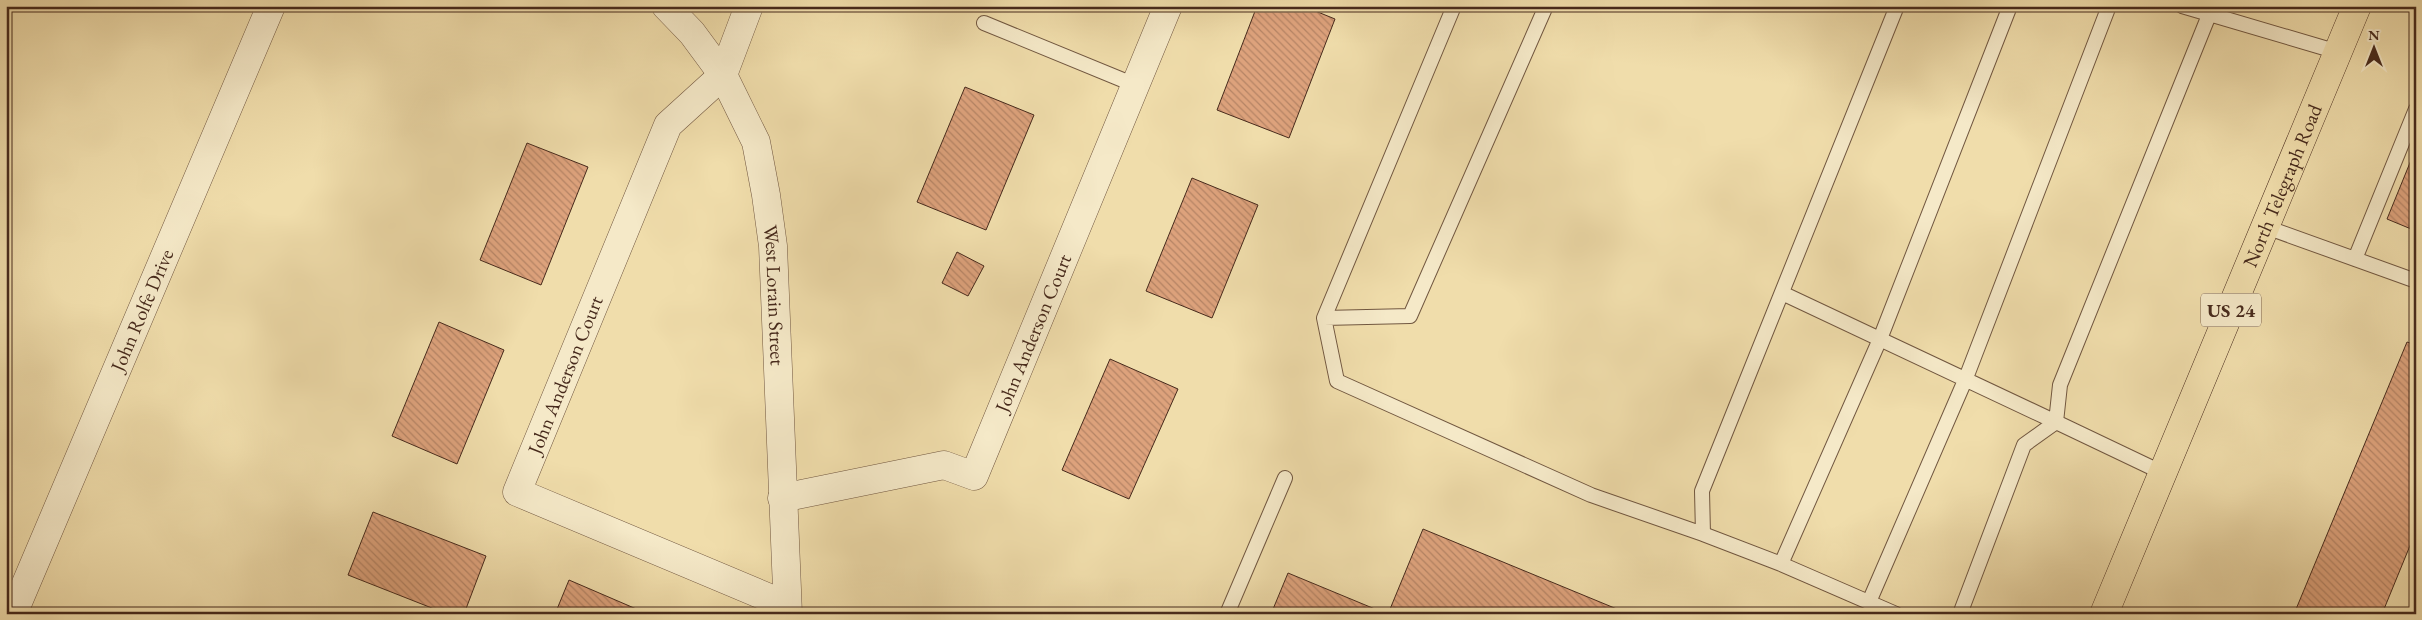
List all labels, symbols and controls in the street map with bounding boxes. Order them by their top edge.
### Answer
north arrow [2350,22,2400,72]
text: N [2368,26,2380,44]
street label: North Telegraph Road [2237,99,2328,271]
street label: West Lorain Street [757,223,791,367]
street label: John Rolfe Drive [104,245,179,377]
street label: John Anderson Court [988,249,1078,418]
street label: John Anderson Court [521,291,609,460]
road number: US 24 [2201,294,2261,326]

